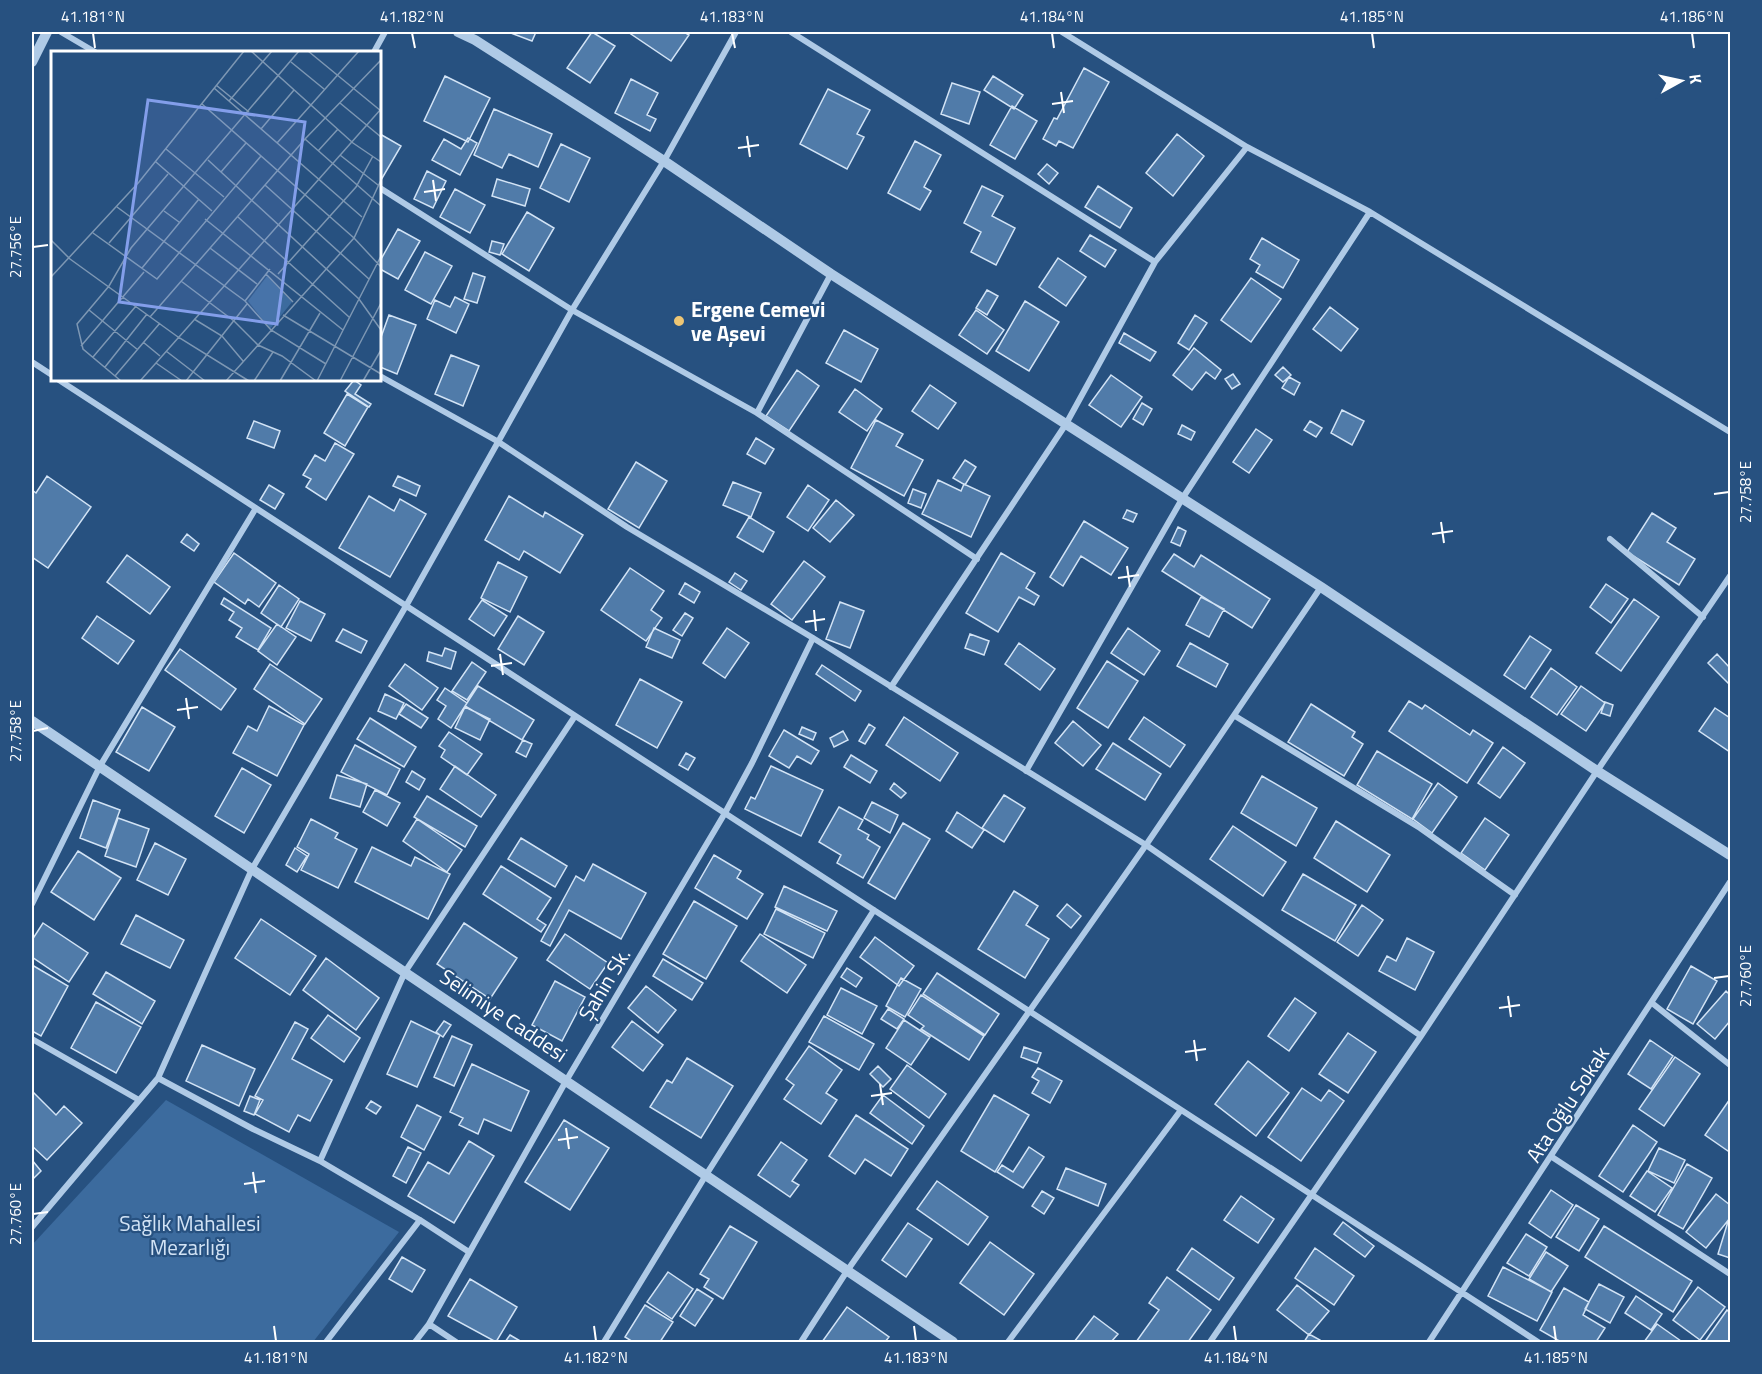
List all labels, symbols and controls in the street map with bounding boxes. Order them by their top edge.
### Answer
text: 41.181°N [61,5,125,28]
text: 41.182°N [380,5,444,28]
text: 41.183°N [700,5,764,28]
text: 41.184°N [1020,5,1084,28]
text: 41.185°N [1340,5,1404,28]
text: 41.186°N [1660,5,1724,28]
inset map [51,51,381,381]
north arrow [1651,51,1711,111]
text: K [1683,73,1708,86]
text: 27.756°E [4,216,27,278]
place label: Ergene Cemevi ve Aşevi [691,293,825,349]
marker: Ergene Cemevi ve Aşevi [672,314,686,328]
text: 27.758°E [1734,461,1757,523]
text: 27.758°E [4,700,27,762]
street label: Şahin Sk. [570,942,638,1026]
text: 27.760°E [1734,945,1757,1007]
street label: Selimiye Caddesi [434,960,574,1070]
street label: Ata Oğlu Sokak [1517,1039,1617,1169]
text: 27.760°E [4,1183,27,1245]
park label: Sağlık Mahallesi Mezarlığı [119,1207,261,1263]
text: 41.181°N [244,1346,308,1369]
text: 41.182°N [564,1346,628,1369]
text: 41.183°N [884,1346,948,1369]
text: 41.184°N [1204,1346,1268,1369]
text: 41.185°N [1524,1346,1588,1369]

